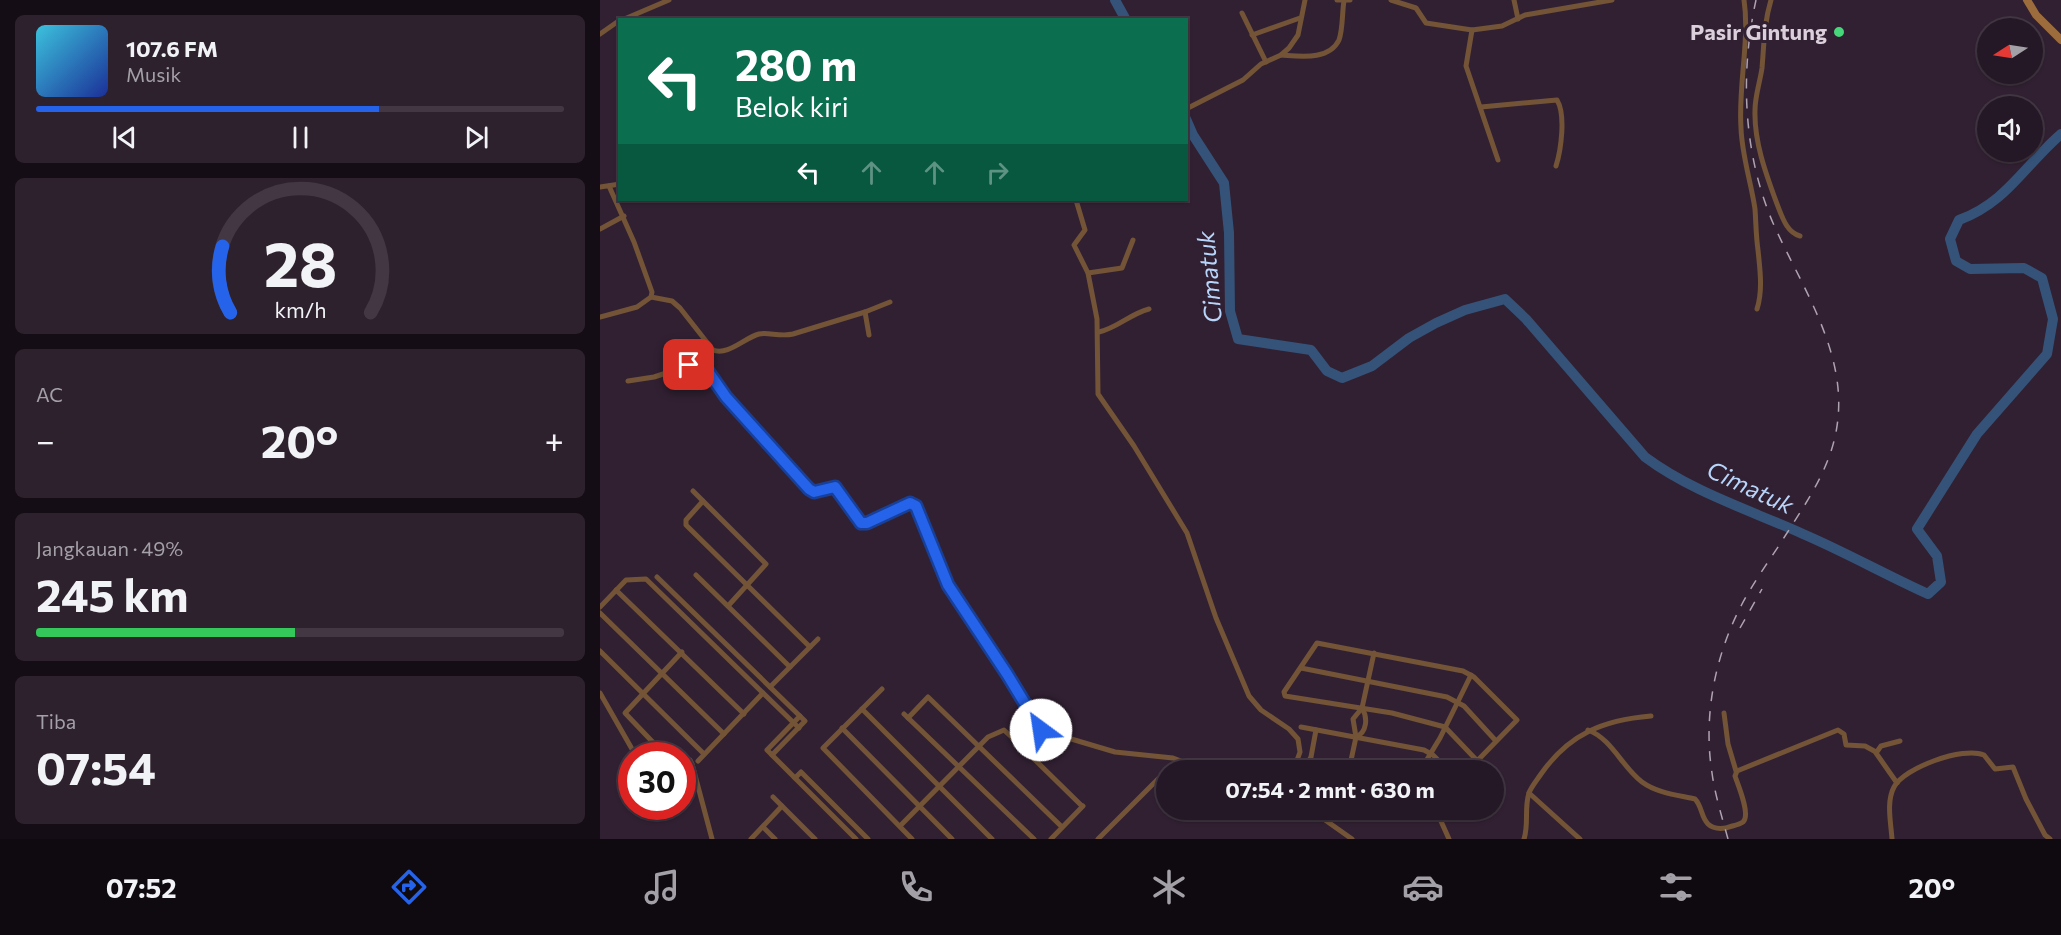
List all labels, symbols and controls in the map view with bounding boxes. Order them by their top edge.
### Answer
place label: Pasir Gintung [1690,18,1827,45]
north arrow [1977,18,2043,84]
map controls [1977,18,2043,162]
marker: Pasir Gintung [1832,25,1846,39]
text: 107.6 FM [126,35,218,62]
text: 280 m [735,38,857,90]
icon: left [636,42,714,120]
text: Musik [126,62,181,86]
text: Belok kiri [735,90,849,123]
button: sound [1977,96,2043,162]
icon: previous [108,121,141,154]
icon: pause [284,121,317,154]
icon: next [460,121,493,154]
icon: left [792,156,825,189]
icon: ahead [855,156,888,189]
icon: ahead [918,156,951,189]
icon: right [981,156,1014,189]
text: 28 [263,224,337,300]
water label: Cimatuk [1190,229,1227,324]
text: km/h [274,297,326,323]
pin [663,339,714,390]
icon: arrive [672,348,705,381]
text: AC [36,382,63,406]
text: 20° [261,412,339,467]
text: − [36,419,55,460]
text: + [545,419,564,460]
water label: Cimatuk [1703,454,1800,520]
text: Jangkauan · 49% [36,536,183,560]
text: 245 km [36,566,189,621]
position arrow [1009,698,1073,762]
text: Tiba [36,709,76,733]
text: 07:54 [36,739,156,794]
speed limit sign: 30 [618,742,696,820]
text: 07:54 · 2 mnt · 630 m [1225,776,1435,803]
icon: directions [388,866,430,908]
icon: music [641,866,683,908]
icon: phone [895,866,937,908]
icon: climate [1148,866,1190,908]
icon: car [1402,866,1444,908]
icon: filters [1655,866,1697,908]
text: 07:52 [106,871,177,904]
text: 20° [1909,871,1955,904]

